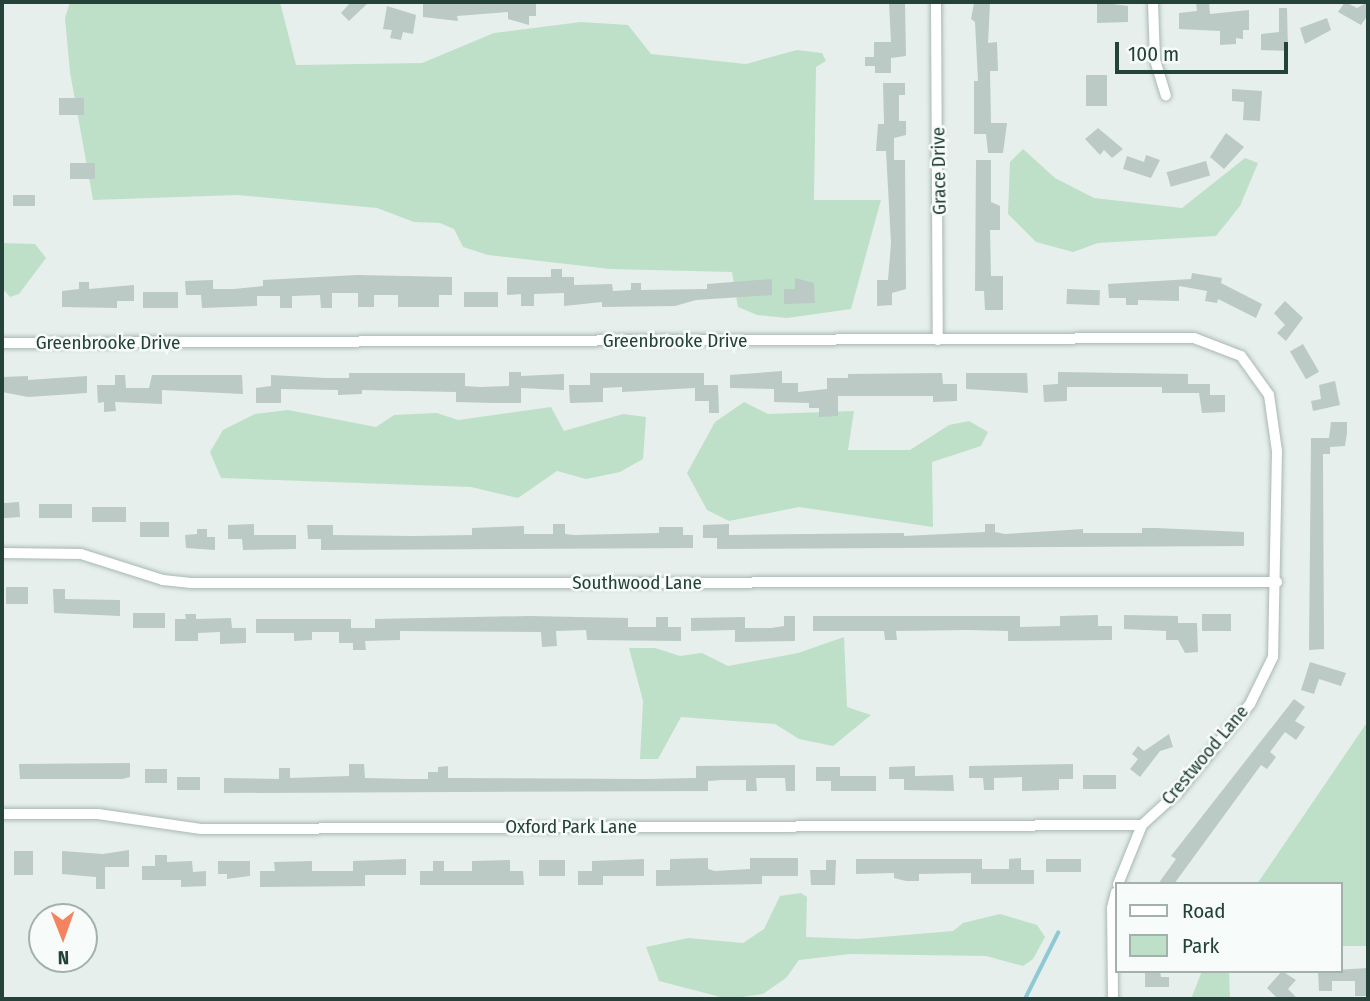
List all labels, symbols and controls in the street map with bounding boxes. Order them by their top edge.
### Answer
scale bar [1118,28,1291,72]
text: 100 m [1128,41,1179,67]
street label: Grace Drive [927,127,951,215]
street label: Greenbrooke Drive [603,330,747,352]
street label: Greenbrooke Drive [36,332,180,354]
street label: Southwood Lane [572,572,702,594]
street label: Crestwood Lane [1157,700,1253,810]
street label: Oxford Park Lane [505,816,637,838]
legend [1114,882,1342,973]
text: Road [1182,898,1226,924]
north arrow [28,903,98,973]
text: Park [1182,933,1219,959]
text: N [57,946,69,969]

